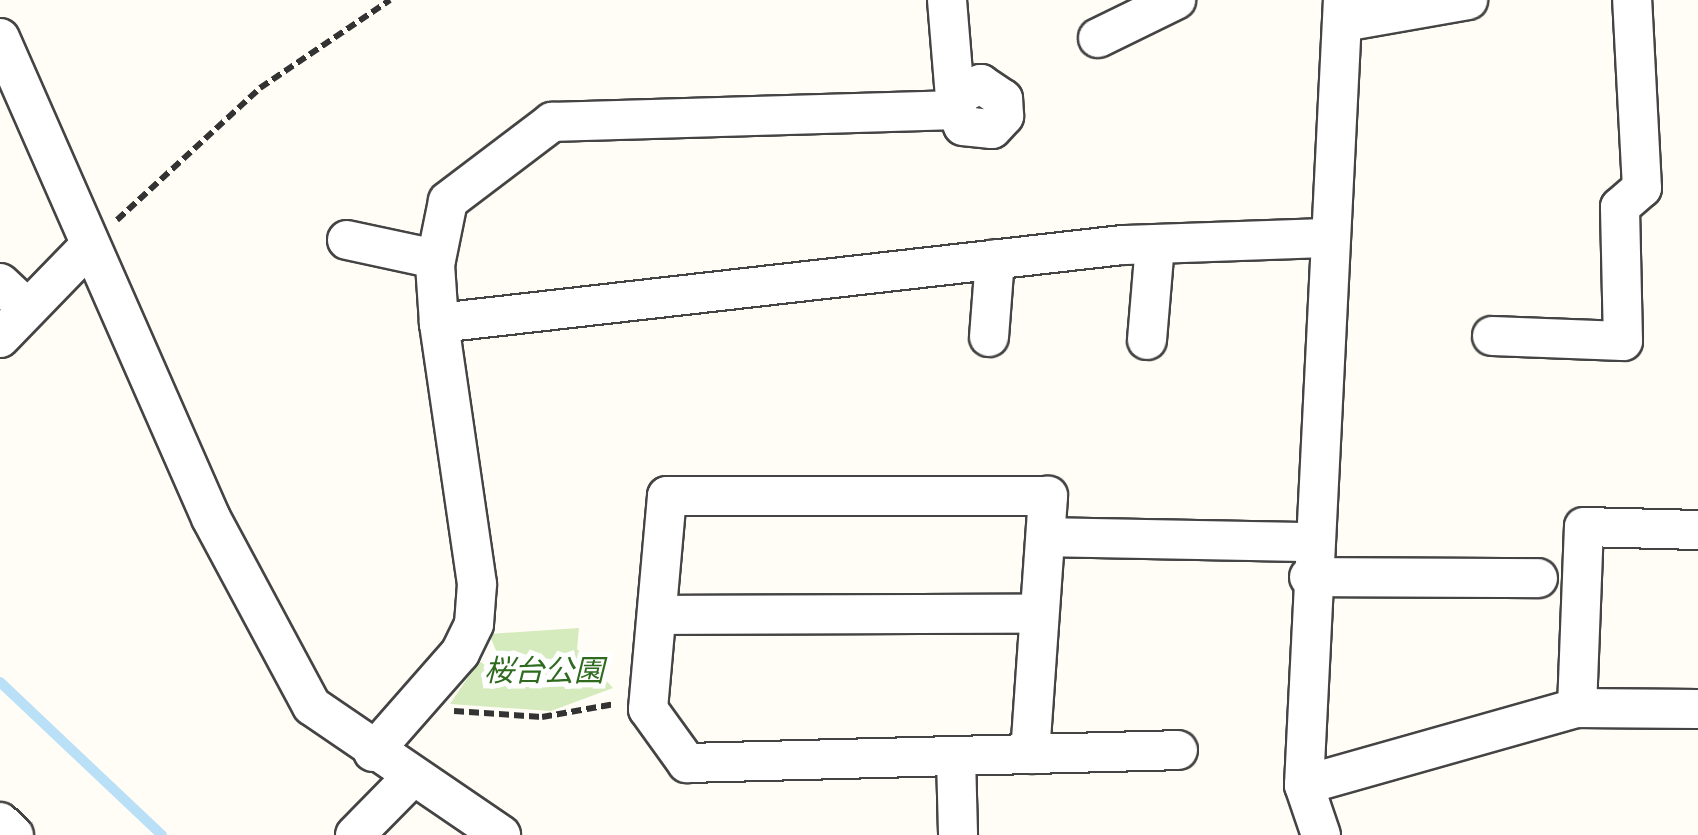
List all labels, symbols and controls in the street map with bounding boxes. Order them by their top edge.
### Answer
park label: 桜台公園 [484,653,604,689]

